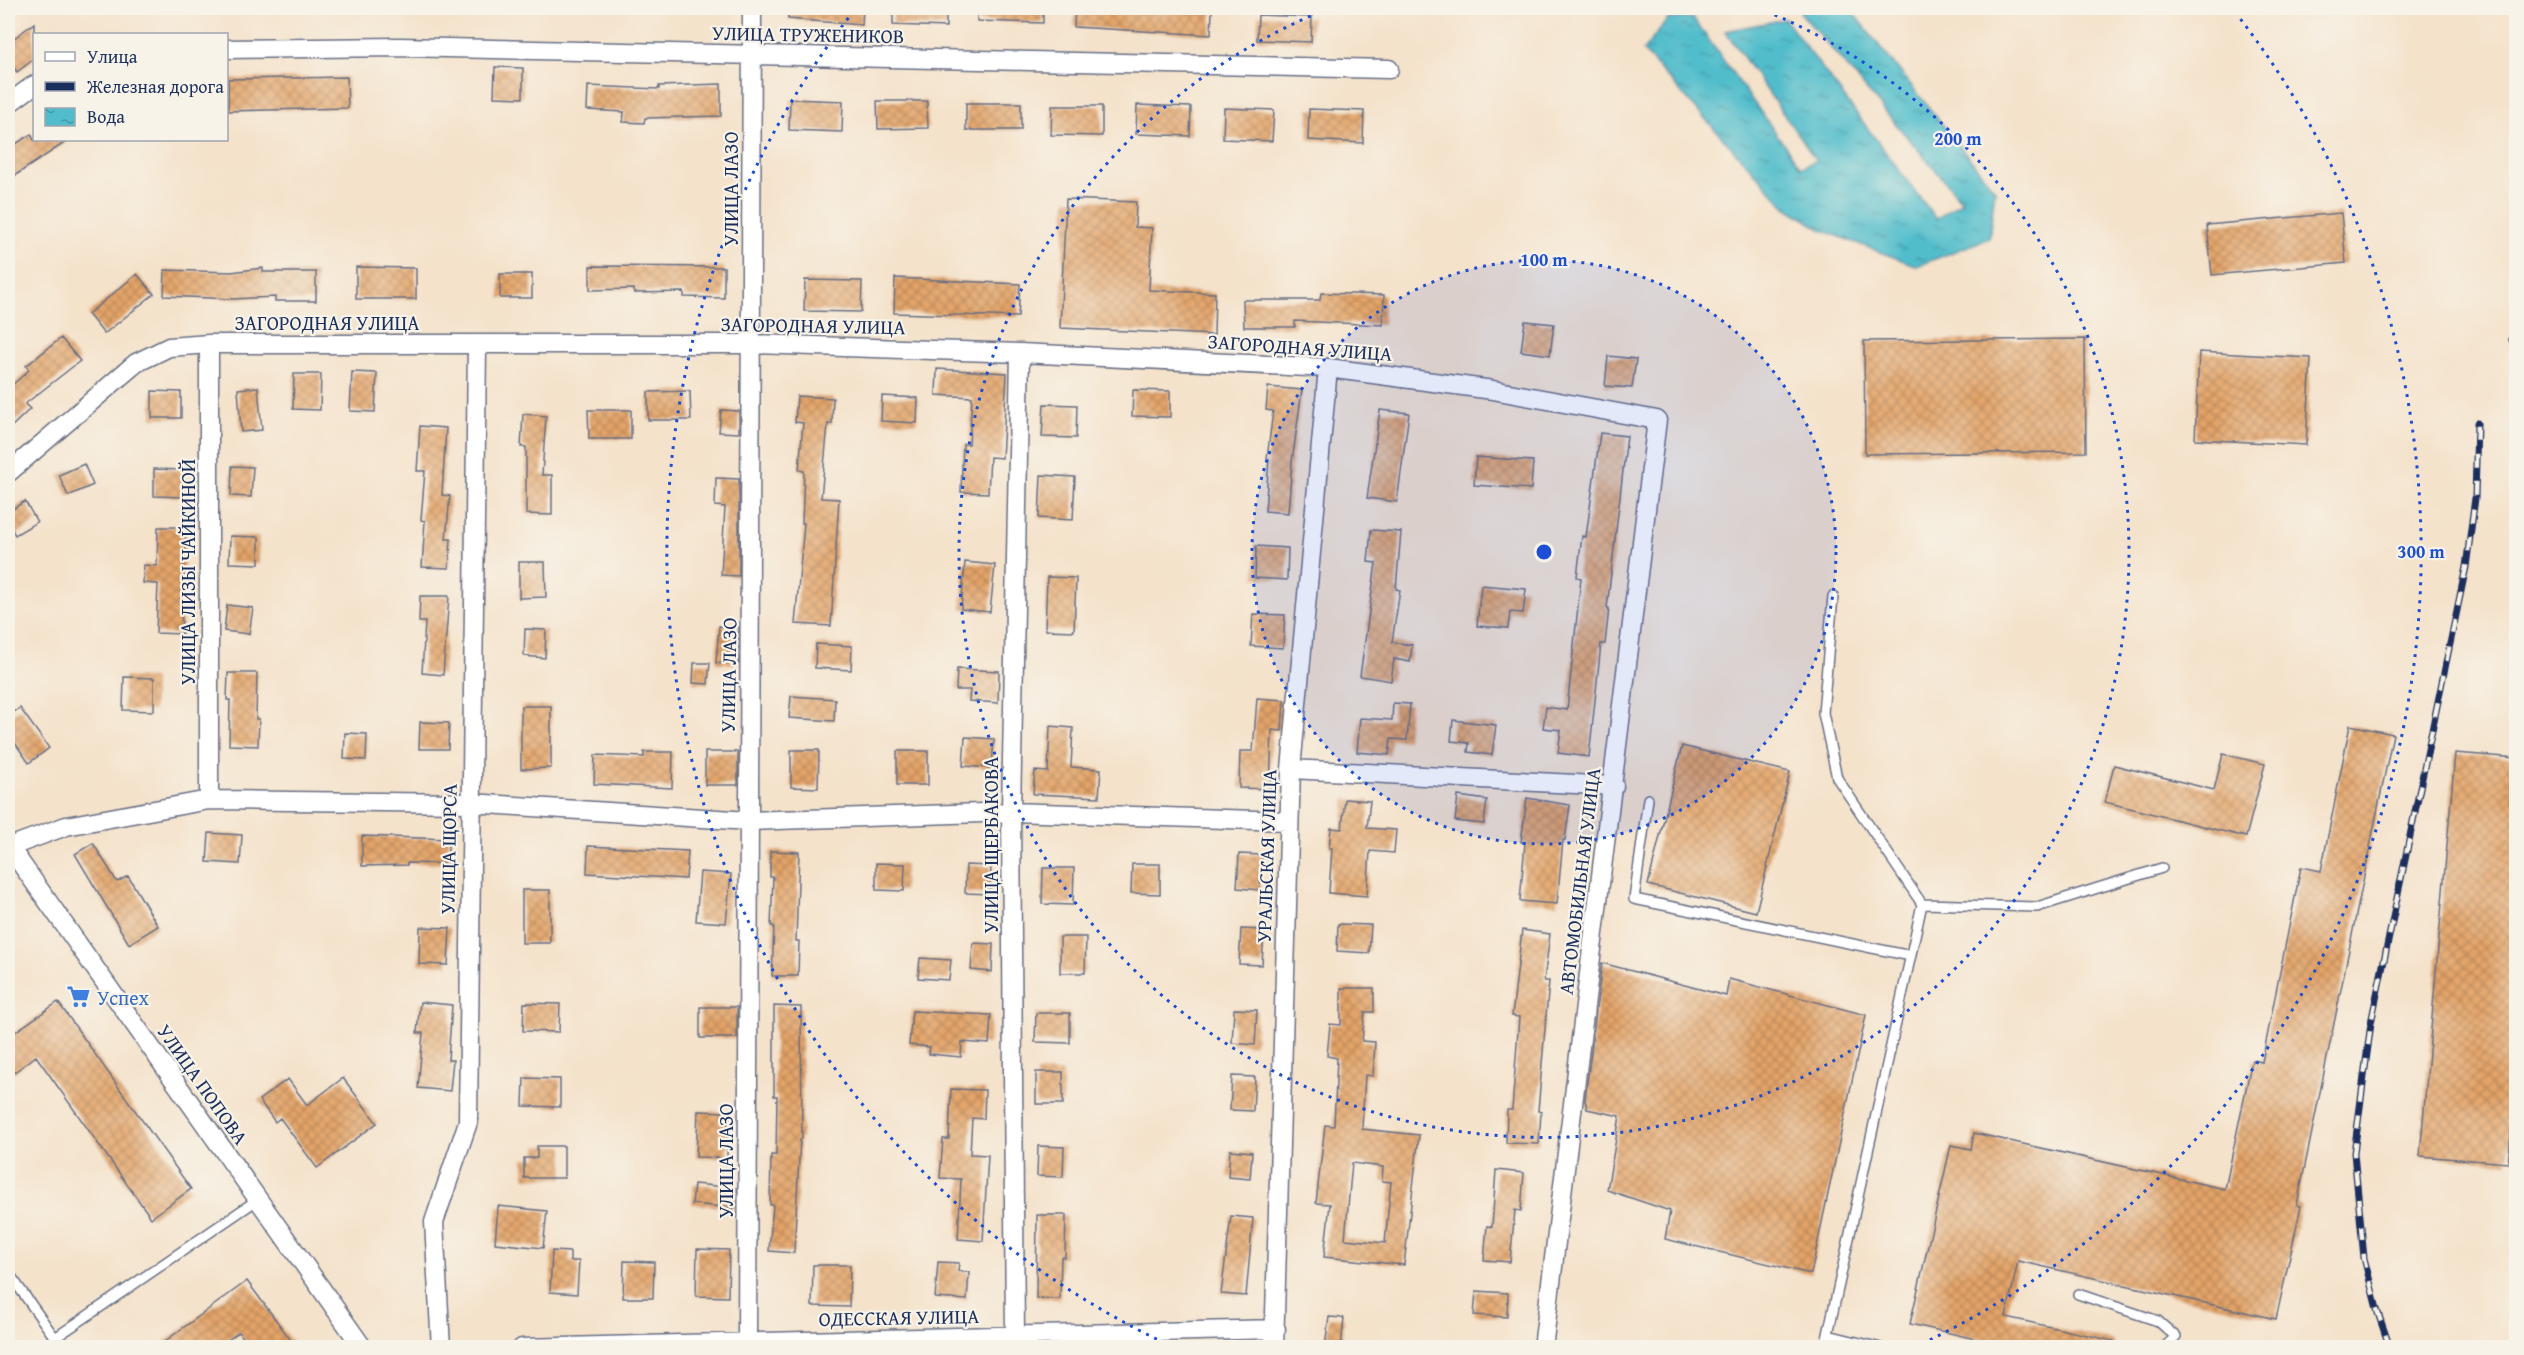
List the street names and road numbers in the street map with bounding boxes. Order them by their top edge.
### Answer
street label: УЛИЦА ТРУЖЕНИКОВ [712,18,904,50]
street label: УЛИЦА ЛАЗО [716,131,745,247]
street label: ЗАГОРОДНАЯ УЛИЦА [235,308,419,337]
street label: ЗАГОРОДНАЯ УЛИЦА [720,309,906,341]
street label: ЗАГОРОДНАЯ УЛИЦА [1207,326,1393,368]
street label: УЛИЦА ЛИЗЫ ЧАЙКИНОЙ [173,459,202,685]
street label: УЛИЦА ЛАЗО [712,617,744,733]
street label: УЛИЦА ЩЕРБАКОВА [976,757,1005,933]
street label: АВТОМОБИЛЬНАЯ УЛИЦА [1551,766,1607,996]
street label: УРАЛЬСКАЯ УЛИЦА [1248,769,1284,943]
street label: УЛИЦА ЩОРСА [432,783,464,915]
street label: УЛИЦА ПОПОВА [151,1018,255,1150]
street label: УЛИЦА ЛАЗО [711,1103,740,1219]
street label: ОДЕССКАЯ УЛИЦА [818,1301,980,1333]

